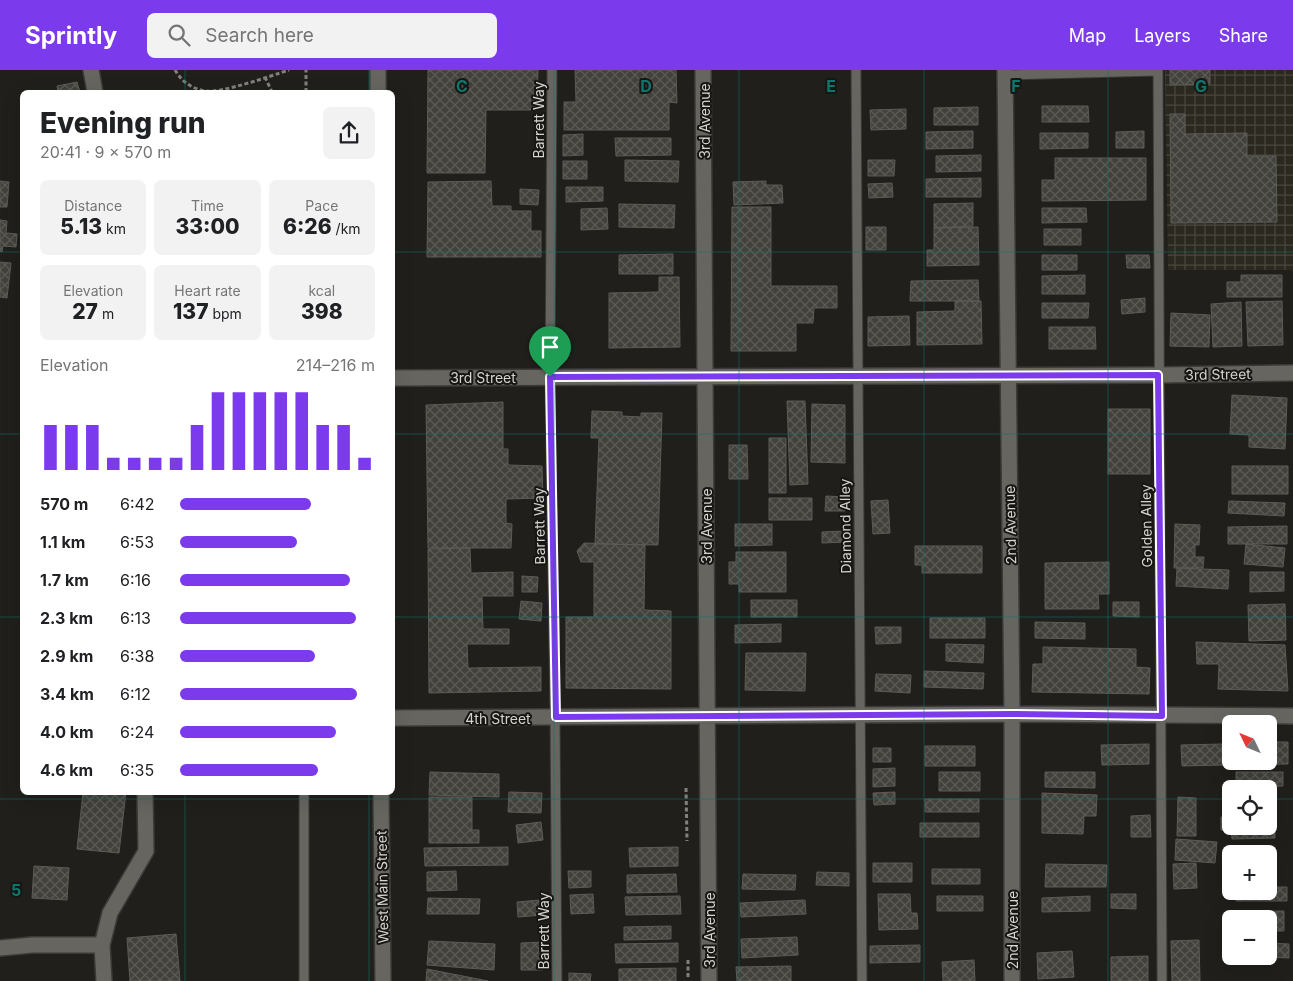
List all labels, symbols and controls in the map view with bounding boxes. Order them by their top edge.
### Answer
search box [147,13,497,58]
text: Sprintly [25,21,117,50]
icon: search [165,21,193,49]
text: Search here [205,24,314,47]
text: Map [1069,25,1106,46]
text: Layers [1134,25,1191,46]
text: Share [1219,25,1268,46]
text: C [456,76,468,96]
text: D [640,76,652,96]
text: E [826,76,836,96]
text: F [1011,76,1021,96]
text: G [1195,76,1207,96]
street label: Barrett Way [530,81,547,159]
street label: 3rd Avenue [696,83,713,159]
text: Evening run [40,106,206,140]
button: share [323,107,375,159]
text: 20:41 · 9 × 570 m [40,142,171,162]
text: Distance [64,197,122,214]
text: Time [191,197,224,214]
text: Pace [305,197,338,214]
text: 5.13 [60,214,102,239]
text: 33:00 [175,214,240,239]
text: 6:26 [283,214,332,239]
text: km [102,220,126,237]
text: /km [332,220,361,237]
text: Elevation [63,282,123,299]
text: Heart rate [174,282,241,299]
text: kcal [308,282,335,299]
text: 27 [72,299,98,324]
text: 137 [173,299,209,324]
text: 398 [301,299,343,324]
text: m [98,305,114,322]
text: bpm [209,305,242,322]
pin [529,326,571,377]
icon: arrive [536,333,564,361]
text: Elevation [40,355,109,375]
text: 214–216 m [296,355,375,375]
street label: 3rd Street [1185,365,1251,383]
street label: 3rd Street [450,369,516,386]
street label: Diamond Alley [836,478,854,574]
street label: Golden Alley [1137,484,1155,568]
street label: 2nd Avenue [1001,486,1019,564]
street label: Barrett Way [530,487,548,565]
street label: 3rd Avenue [698,488,715,564]
text: 570 m [40,494,88,514]
text: 6:42 [120,494,155,514]
text: 1.1 km [40,532,85,552]
text: 6:53 [120,532,154,552]
text: 1.7 km [40,570,89,590]
text: 6:16 [120,570,151,590]
text: 2.3 km [40,608,93,628]
text: 6:13 [120,608,151,628]
text: 2.9 km [40,646,93,666]
text: 6:38 [120,646,154,666]
text: 3.4 km [40,684,94,704]
text: 6:12 [120,684,151,704]
street label: 4th Street [465,710,531,727]
north arrow [1222,715,1278,770]
map controls [1222,715,1277,965]
text: 4.0 km [40,722,94,742]
text: 6:24 [120,722,154,742]
text: 4.6 km [40,760,93,780]
text: 6:35 [120,760,154,780]
button: locate [1222,780,1277,835]
street label: West Main Street [373,830,391,944]
button: + [1222,845,1277,900]
text: 5 [11,880,21,900]
street label: 2nd Avenue [1004,891,1021,969]
street label: Barrett Way [535,892,552,970]
street label: 3rd Avenue [701,892,718,968]
button: − [1222,910,1277,965]

